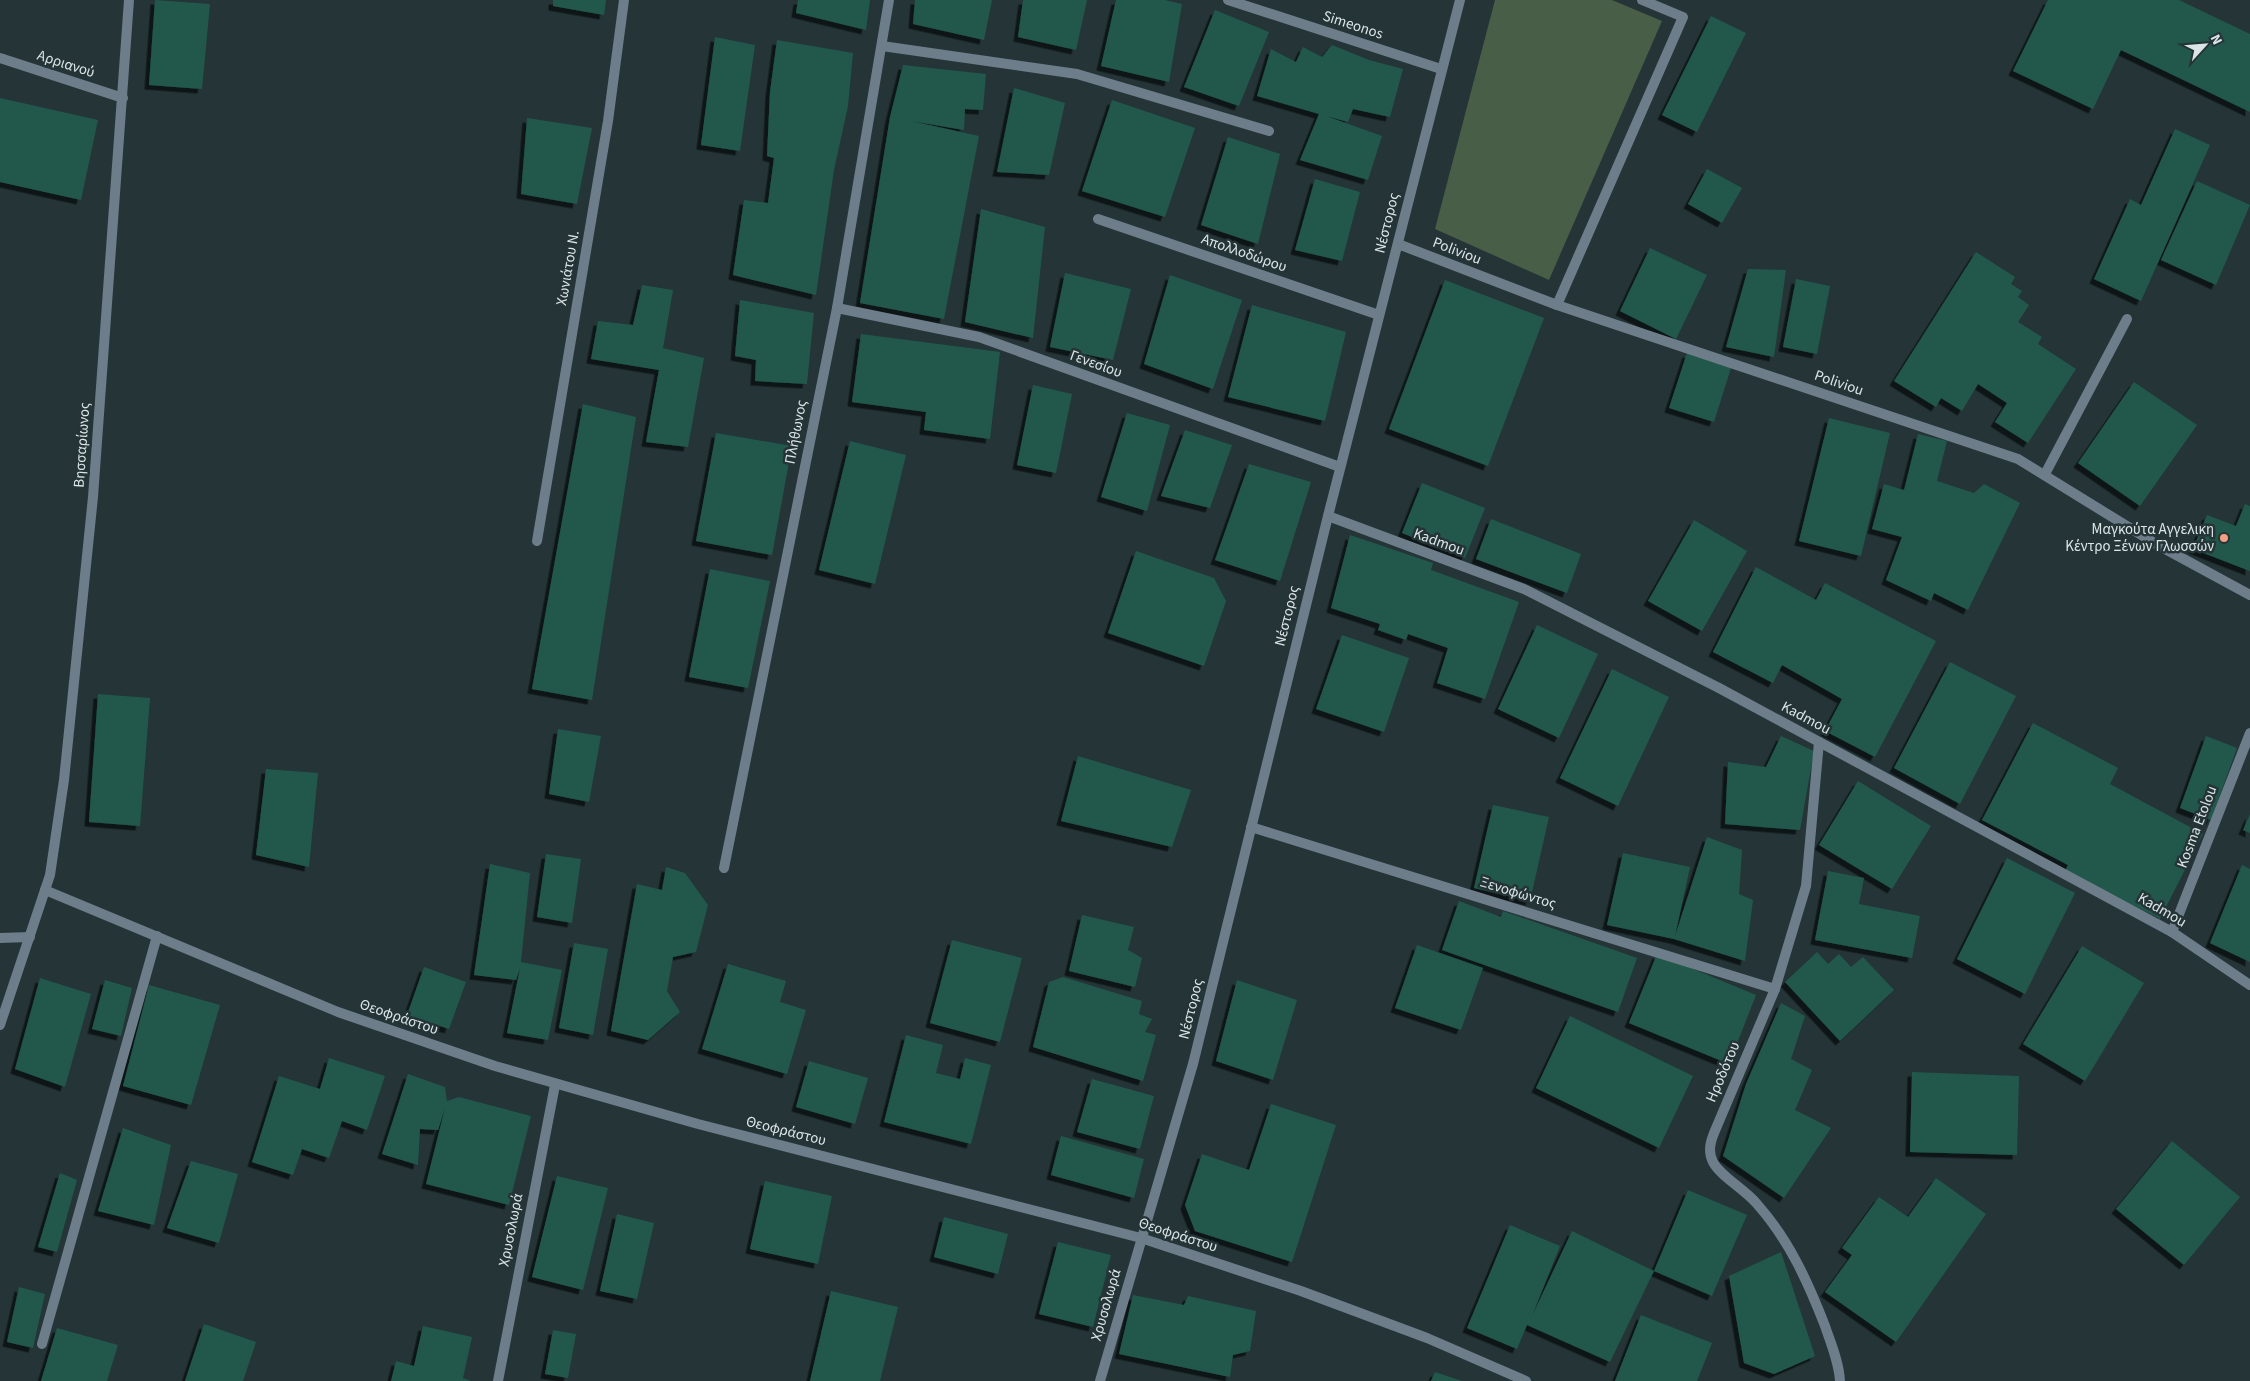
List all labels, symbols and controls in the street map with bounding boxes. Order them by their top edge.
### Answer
street label: Simeonos [1320,5,1386,45]
north arrow [2180,20,2230,70]
text: N [2205,31,2227,48]
street label: Αρριανού [35,45,97,83]
street label: Νέστορος [1369,190,1405,256]
street label: Χωνιάτου Ν. [551,229,585,307]
street label: Απολλοδώρου [1198,229,1290,277]
street label: Poliviou [1430,232,1484,270]
street label: Γενεσίου [1067,345,1125,383]
street label: Poliviou [1812,365,1866,401]
street label: Πλήθωνος [780,398,813,466]
street label: Βησσαρίωνος [69,401,95,488]
place label: Μαγκούτα Αγγελικη Κέντρο Ξένων Γλωσσών [2065,519,2214,557]
street label: Kadmou [1410,523,1468,561]
marker: Μαγκούτα Αγγελικη Κέντρο Ξένων Γλωσσών [2218,532,2230,544]
street label: Νέστορος [1269,583,1305,649]
street label: Kadmou [1778,696,1834,740]
street label: Kosma Etolou [2172,783,2222,871]
street label: Ξενοφώντος [1478,872,1559,915]
street label: Kadmou [2134,888,2190,932]
street label: Νέστορος [1173,976,1209,1042]
street label: Θεοφράστου [357,994,441,1040]
street label: Ηροδότου [1701,1038,1745,1106]
street label: Θεοφράστου [744,1111,828,1151]
street label: Χρυσολωρά [494,1191,528,1268]
street label: Θεοφράστου [1136,1212,1220,1258]
street label: Χρυσολωρά [1086,1266,1126,1343]

